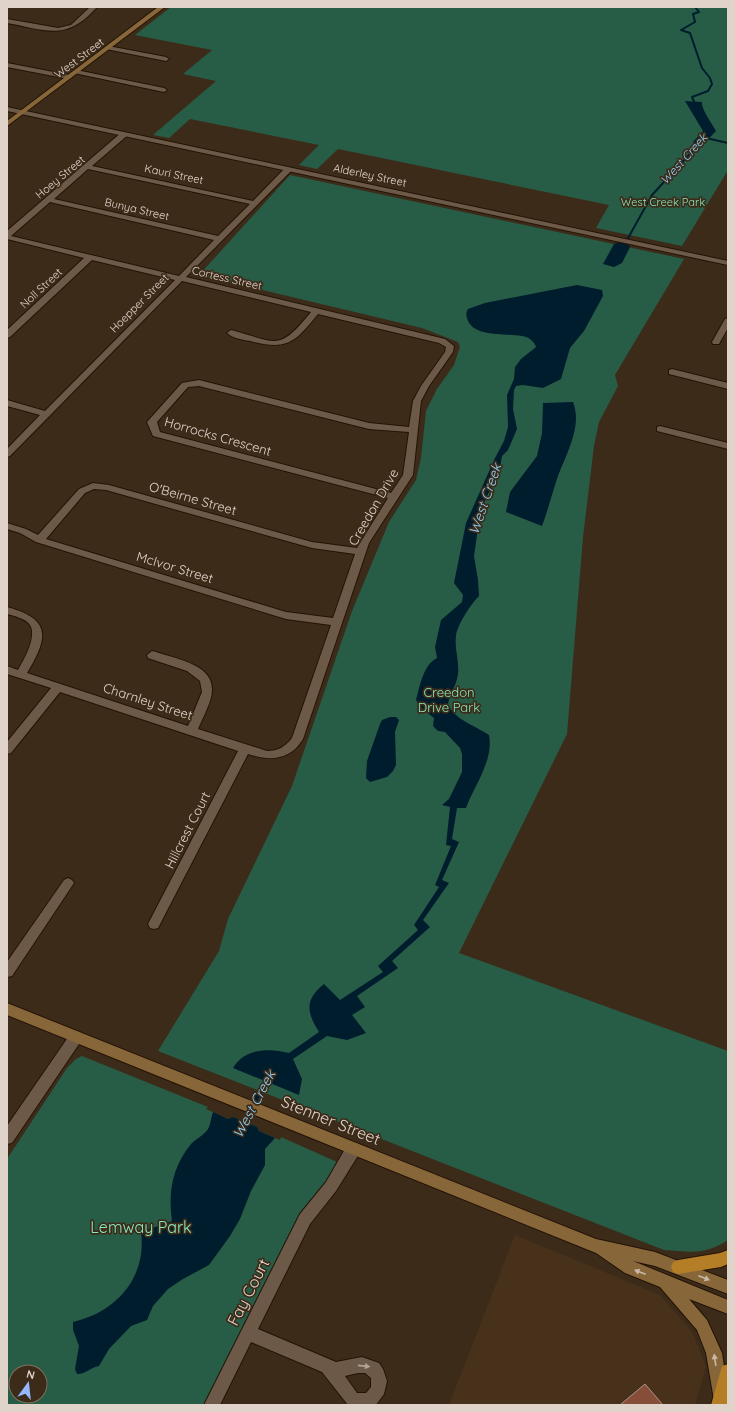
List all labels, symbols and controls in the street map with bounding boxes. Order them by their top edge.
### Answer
street label: West Street [51,35,107,81]
water label: West Creek [657,129,711,187]
street label: Hoey Street [33,152,88,202]
street label: Alderley Street [332,160,408,190]
street label: Kauri Street [143,161,205,187]
street label: Bunya Street [103,195,171,223]
park label: West Creek Park [621,195,705,209]
street label: Cortess Street [191,263,264,293]
street label: Noll Street [17,265,65,311]
street label: Hoepper Street [107,270,172,335]
street label: Horrocks Crescent [163,413,273,459]
water label: West Creek [464,460,506,537]
street label: Creedon Drive [345,466,401,548]
street label: O'Beirne Street [148,478,238,518]
street label: McIvor Street [135,548,215,586]
street label: Charnley Street [101,679,195,723]
park label: Creedon Drive Park [418,684,480,715]
street label: Hillcrest Court [161,789,213,871]
water label: West Creek [229,1066,280,1141]
street label: Stenner Street [278,1091,384,1149]
park label: Lemway Park [90,1217,192,1237]
street label: Fay Court [223,1255,273,1329]
one-way arrow [633,1269,645,1275]
one-way arrow [699,1275,711,1281]
one-way arrow [712,1354,718,1366]
one-way arrow [357,1363,370,1370]
north arrow [8,1364,48,1404]
text: N [25,1367,36,1382]

